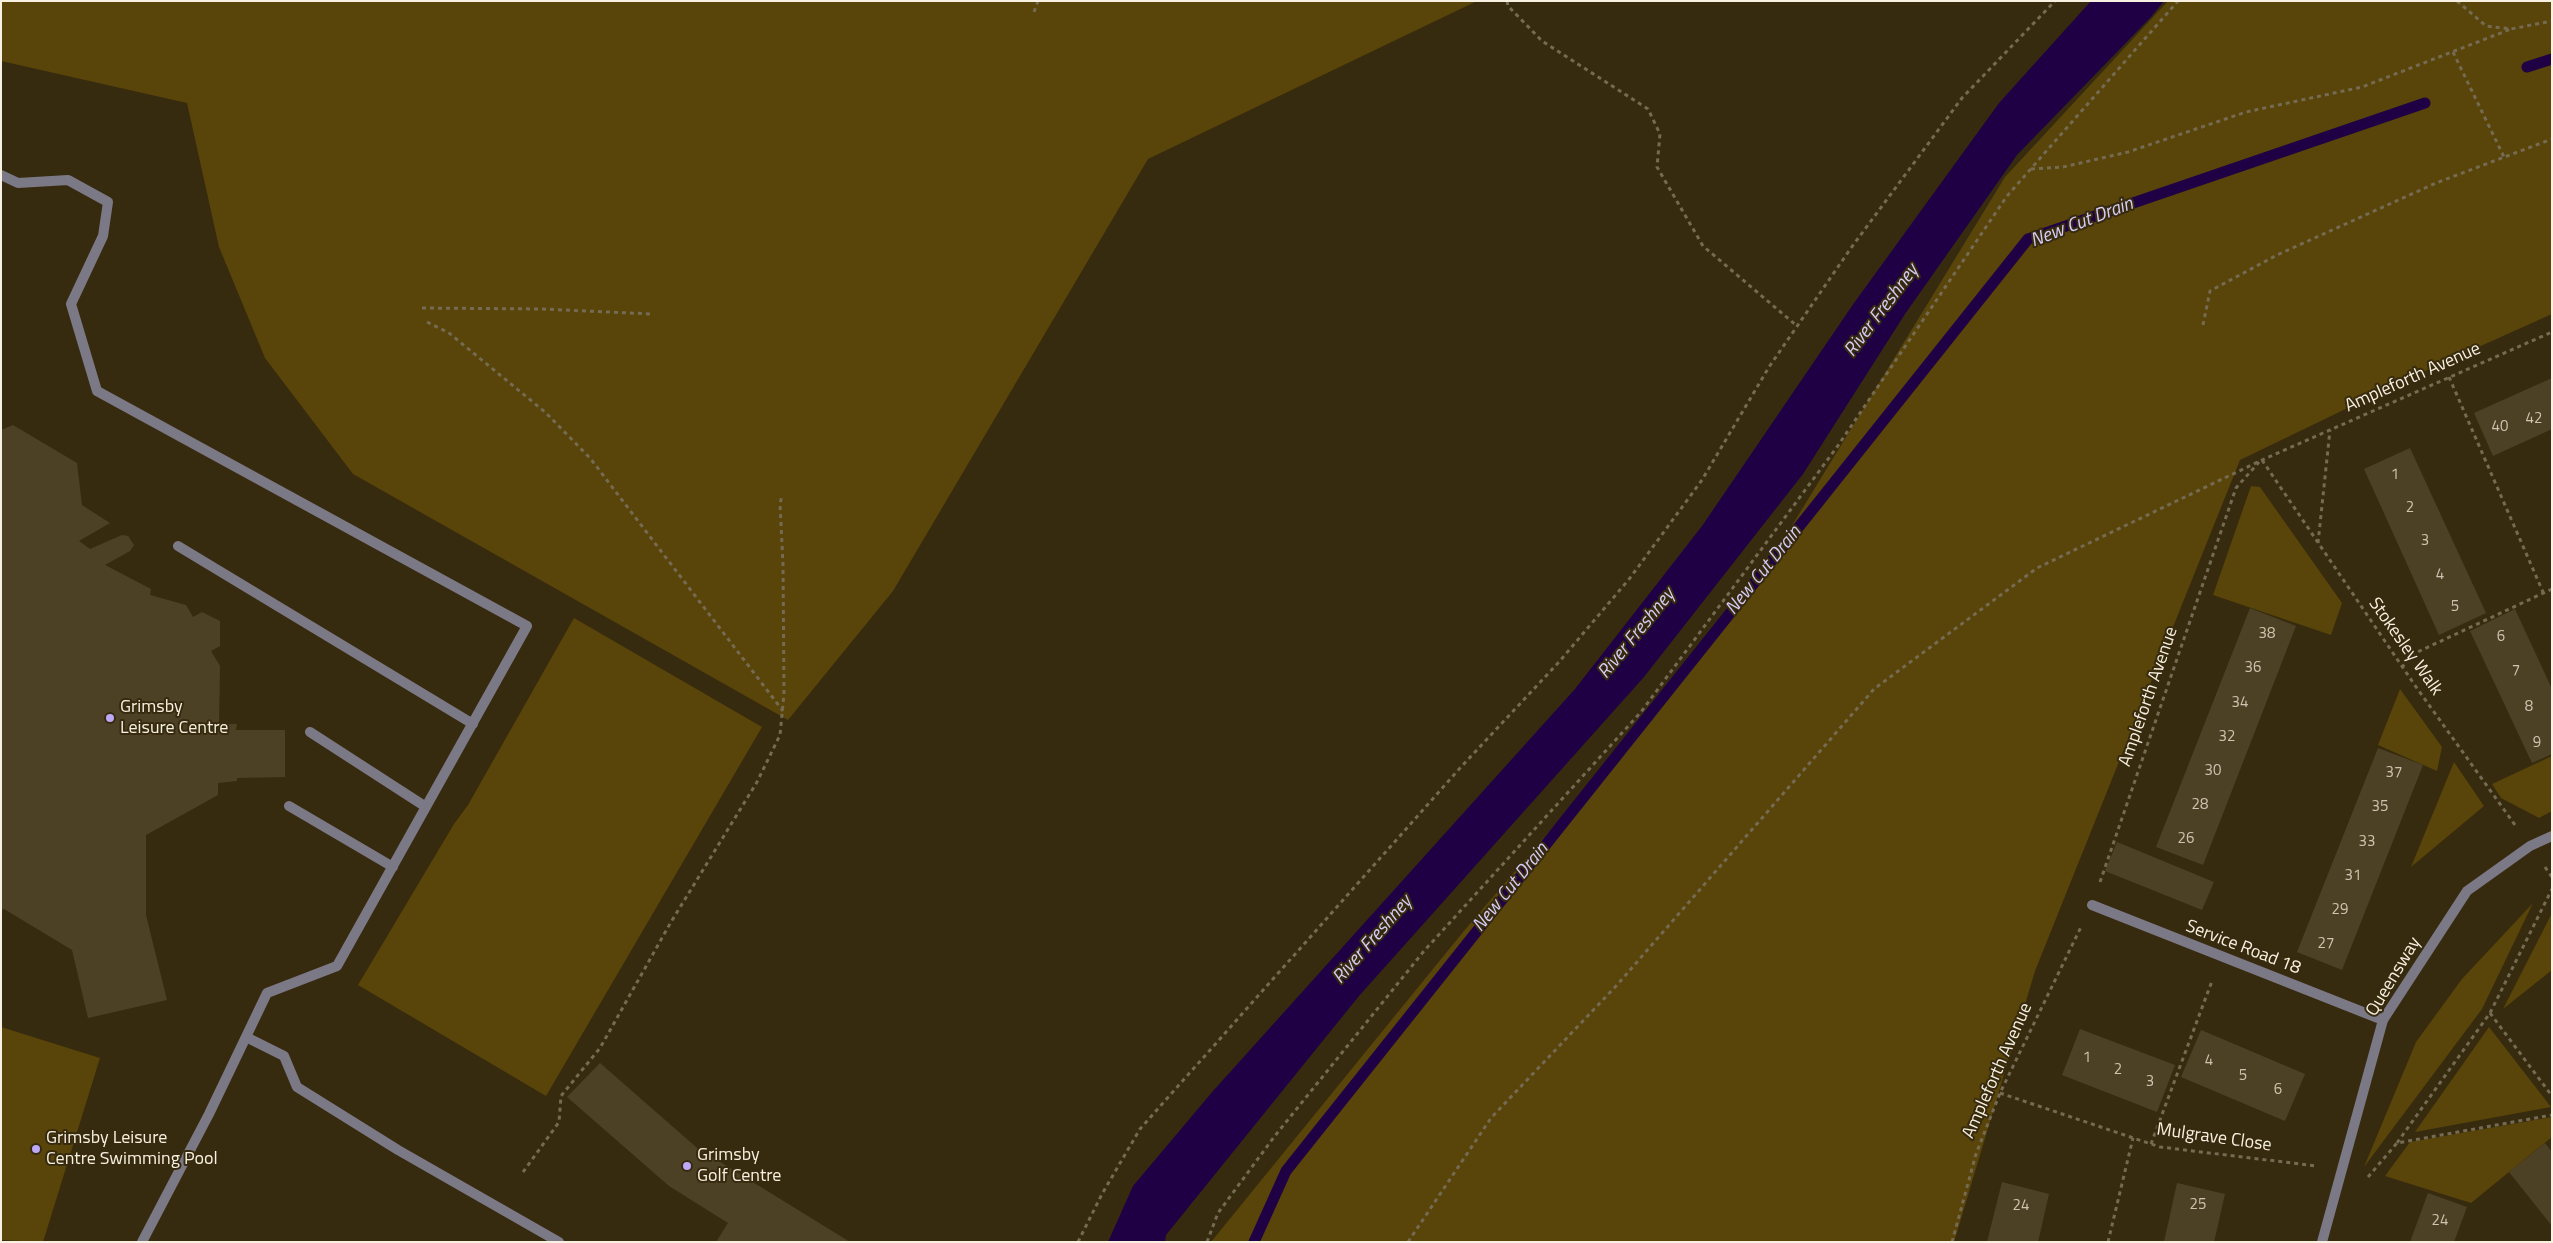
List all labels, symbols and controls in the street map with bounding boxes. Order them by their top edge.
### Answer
water label: New Cut Drain [2028,193,2136,253]
water label: River Freshney [1840,260,1924,362]
street label: Ampleforth Avenue [2342,338,2484,418]
house number: 42 [2526,410,2542,428]
house number: 40 [2492,418,2508,436]
house number: 1 [2391,466,2399,484]
house number: 2 [2406,499,2414,517]
water label: New Cut Drain [1721,522,1807,620]
house number: 3 [2421,532,2429,550]
house number: 4 [2436,566,2444,584]
water label: River Freshney [1594,584,1680,684]
street label: Stokesley Walk [2363,594,2447,700]
house number: 5 [2451,598,2459,616]
street label: Ampleforth Avenue [2115,624,2183,770]
house number: 38 [2259,625,2275,643]
house number: 6 [2497,628,2505,646]
house number: 36 [2245,659,2261,677]
house number: 7 [2512,662,2520,680]
house number: 34 [2232,694,2248,712]
place label: Grimsby Leisure Centre [120,697,228,740]
house number: 8 [2525,698,2533,716]
marker: Grimsby Leisure Centre [104,712,116,724]
house number: 32 [2219,728,2235,746]
house number: 9 [2533,734,2541,752]
house number: 30 [2205,762,2221,780]
house number: 37 [2386,764,2402,782]
house number: 28 [2192,796,2208,814]
house number: 35 [2372,798,2388,816]
house number: 26 [2178,830,2194,848]
house number: 33 [2359,833,2375,851]
water label: New Cut Drain [1468,839,1554,937]
house number: 31 [2345,867,2361,885]
water label: River Freshney [1328,891,1418,989]
house number: 29 [2332,901,2348,919]
street label: Service Road 18 [2182,916,2304,980]
street label: Queensway [2362,933,2426,1021]
house number: 27 [2318,935,2334,953]
street label: Ampleforth Avenue [1958,1000,2038,1142]
house number: 1 [2083,1049,2091,1067]
house number: 4 [2205,1052,2213,1070]
house number: 2 [2114,1061,2122,1079]
house number: 5 [2239,1067,2247,1085]
house number: 3 [2146,1073,2154,1091]
house number: 6 [2274,1081,2282,1099]
street label: Mulgrave Close [2155,1119,2273,1157]
place label: Grimsby Leisure Centre Swimming Pool [46,1128,218,1170]
marker: Grimsby Leisure Centre Swimming Pool [30,1143,42,1155]
place label: Grimsby Golf Centre [697,1145,781,1188]
marker: Grimsby Golf Centre [681,1160,693,1172]
house number: 25 [2190,1196,2206,1214]
house number: 24 [2013,1197,2029,1215]
house number: 24 [2432,1212,2448,1230]

